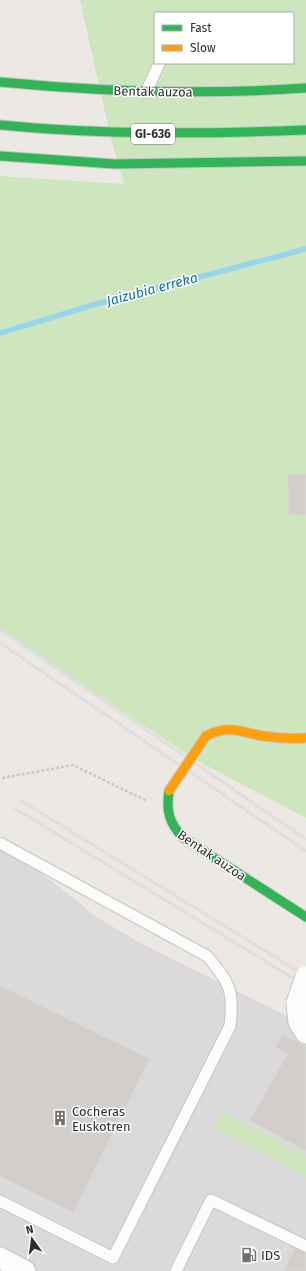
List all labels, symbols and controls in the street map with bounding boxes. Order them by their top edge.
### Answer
legend [154,12,294,64]
text: Fast [190,21,212,35]
text: Slow [190,41,216,55]
street label: Bentak auzoa [113,83,193,100]
road number: GI-636 [131,124,175,144]
water label: Jaizubia erreka [104,269,200,310]
street label: Bentak auzoa [175,827,249,884]
place label: Cocheras Euskotren [72,1104,131,1134]
building icon: Cocheras Euskotren [51,1109,69,1127]
north arrow [12,1219,52,1259]
text: N [25,1223,35,1237]
fuel station icon: IDS [240,1246,258,1264]
place label: IDS [261,1248,280,1263]

